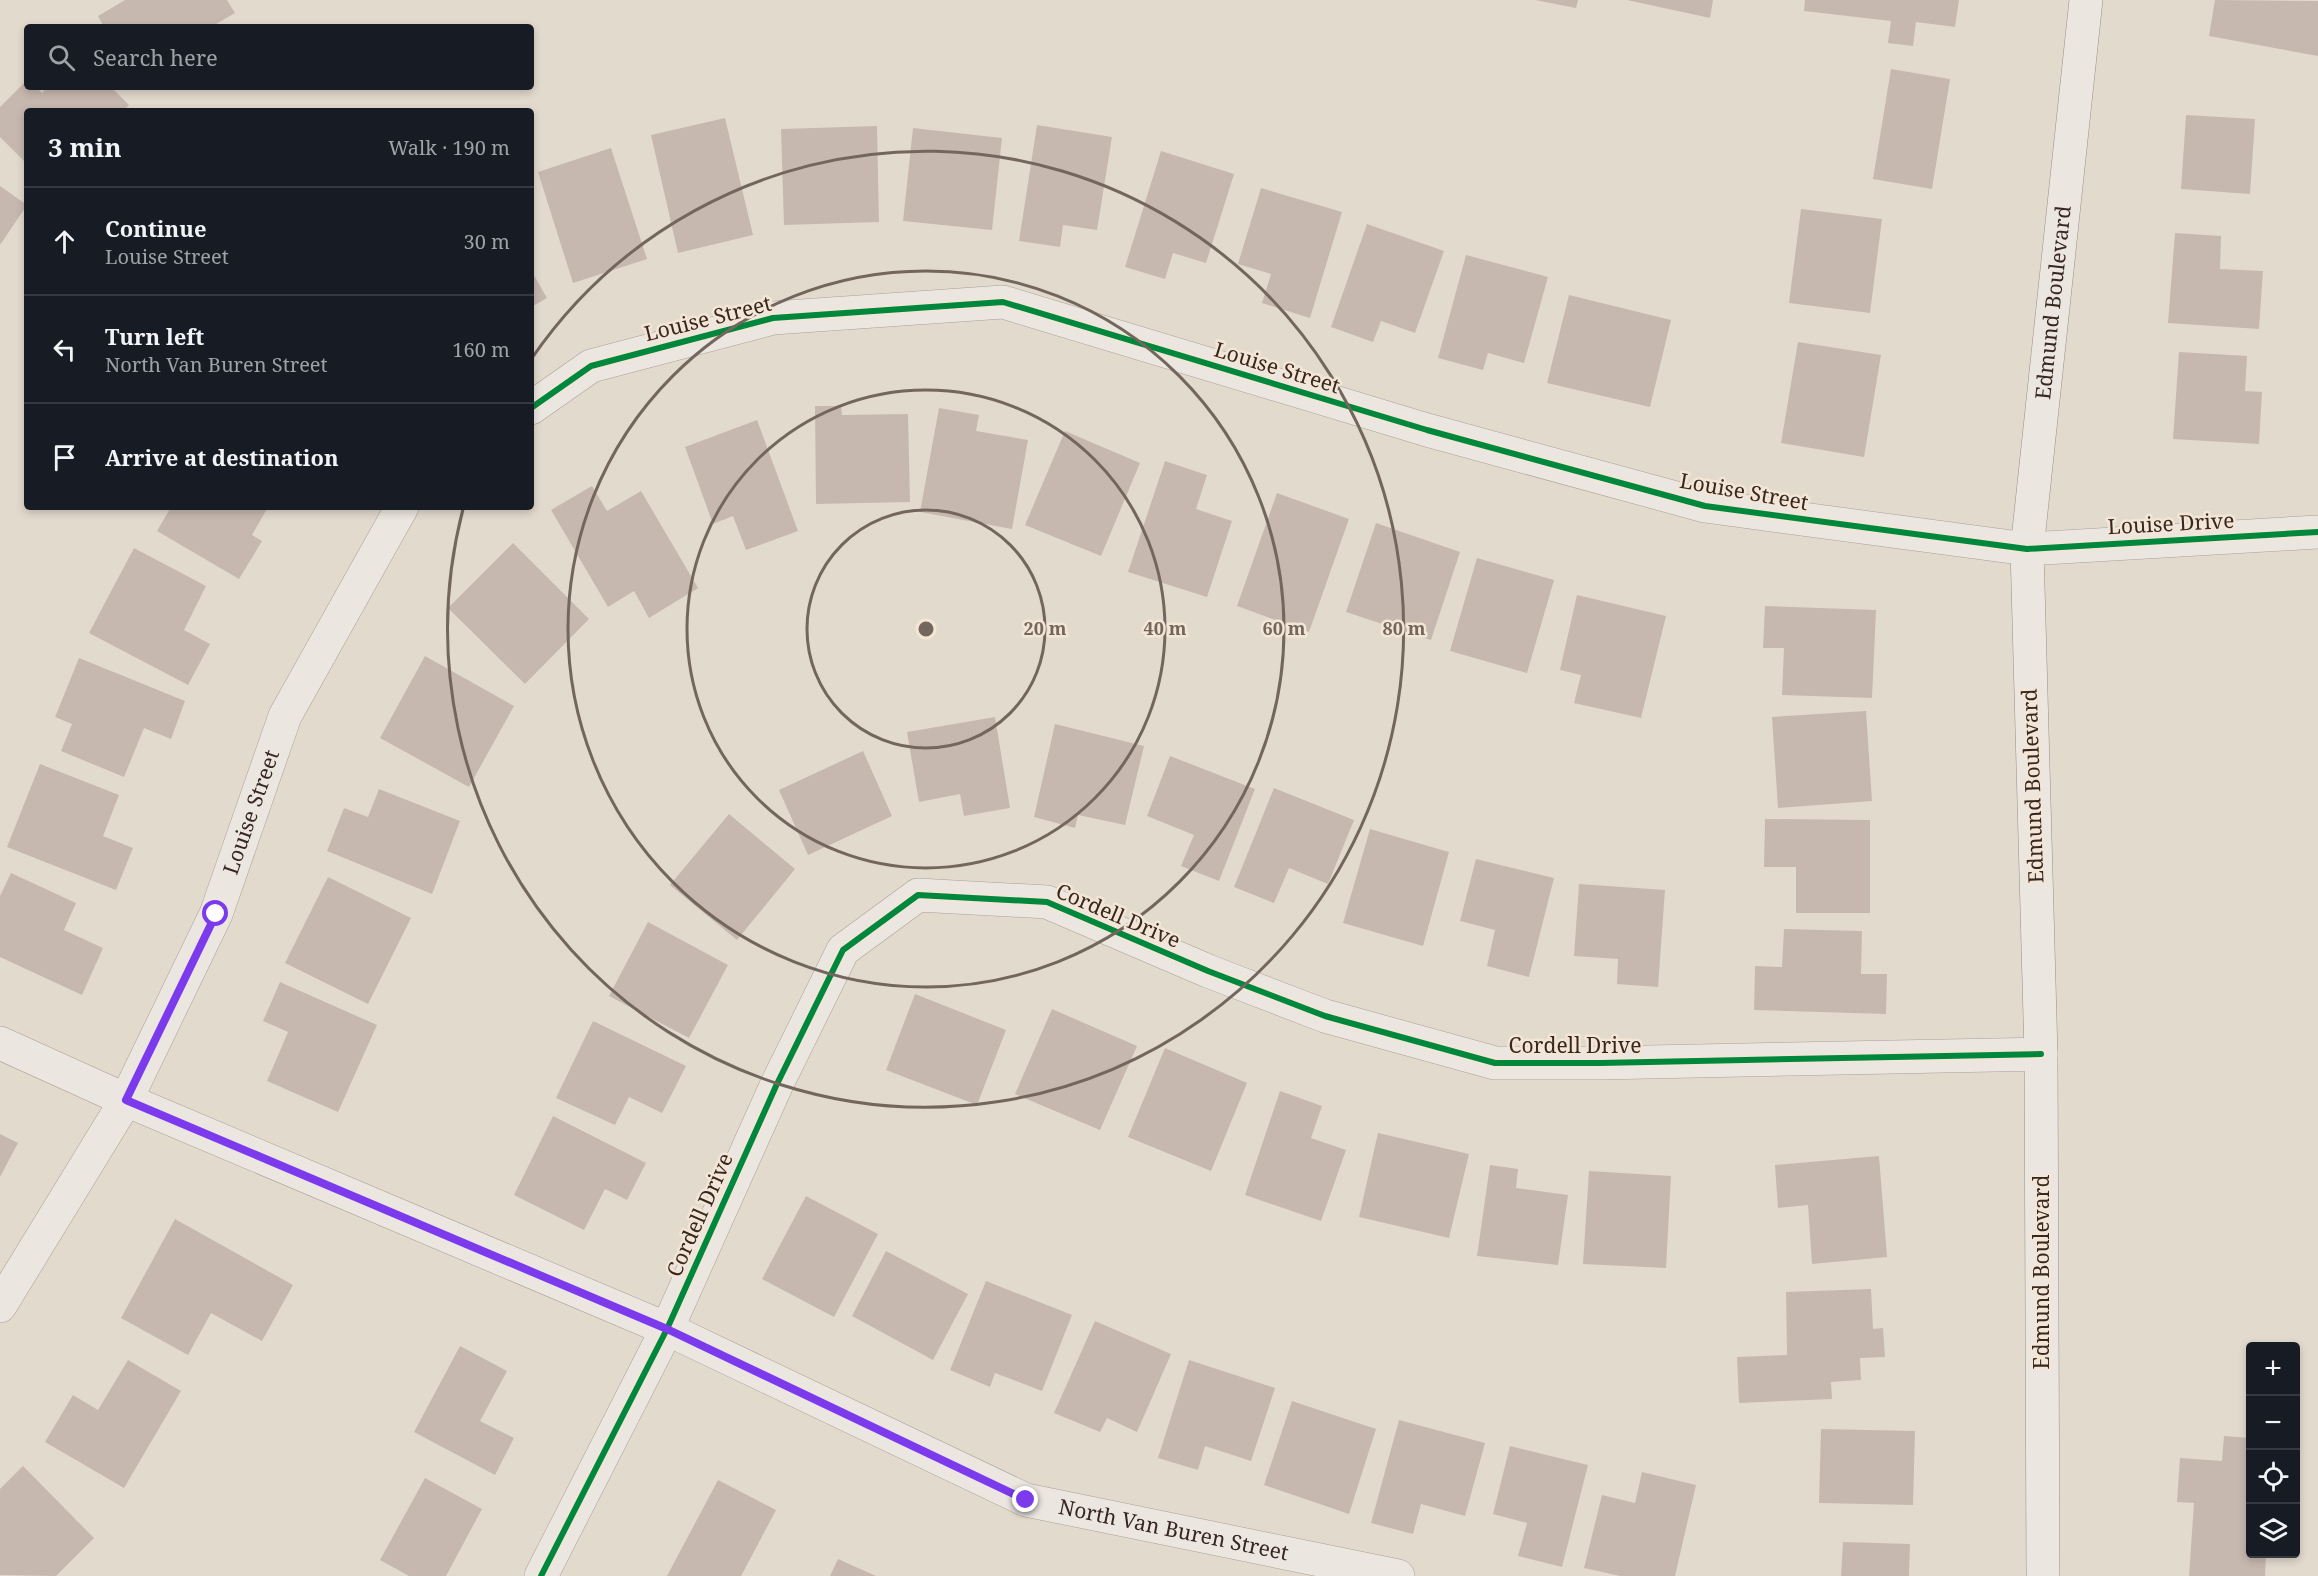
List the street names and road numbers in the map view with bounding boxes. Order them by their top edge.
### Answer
street label: Edmund Boulevard [2028,204,2077,401]
street label: Louise Street [641,289,774,347]
street label: Louise Street [1211,335,1344,399]
street label: Louise Street [1678,466,1811,516]
street label: Louise Drive [2107,506,2235,540]
street label: Edmund Boulevard [2015,688,2049,884]
street label: Louise Street [216,746,285,878]
street label: Cordell Drive [1052,876,1185,954]
street label: Cordell Drive [1509,1031,1641,1059]
street label: Cordell Drive [659,1148,739,1281]
street label: Edmund Boulevard [2027,1175,2055,1369]
street label: North Van Buren Street [1056,1492,1291,1566]

